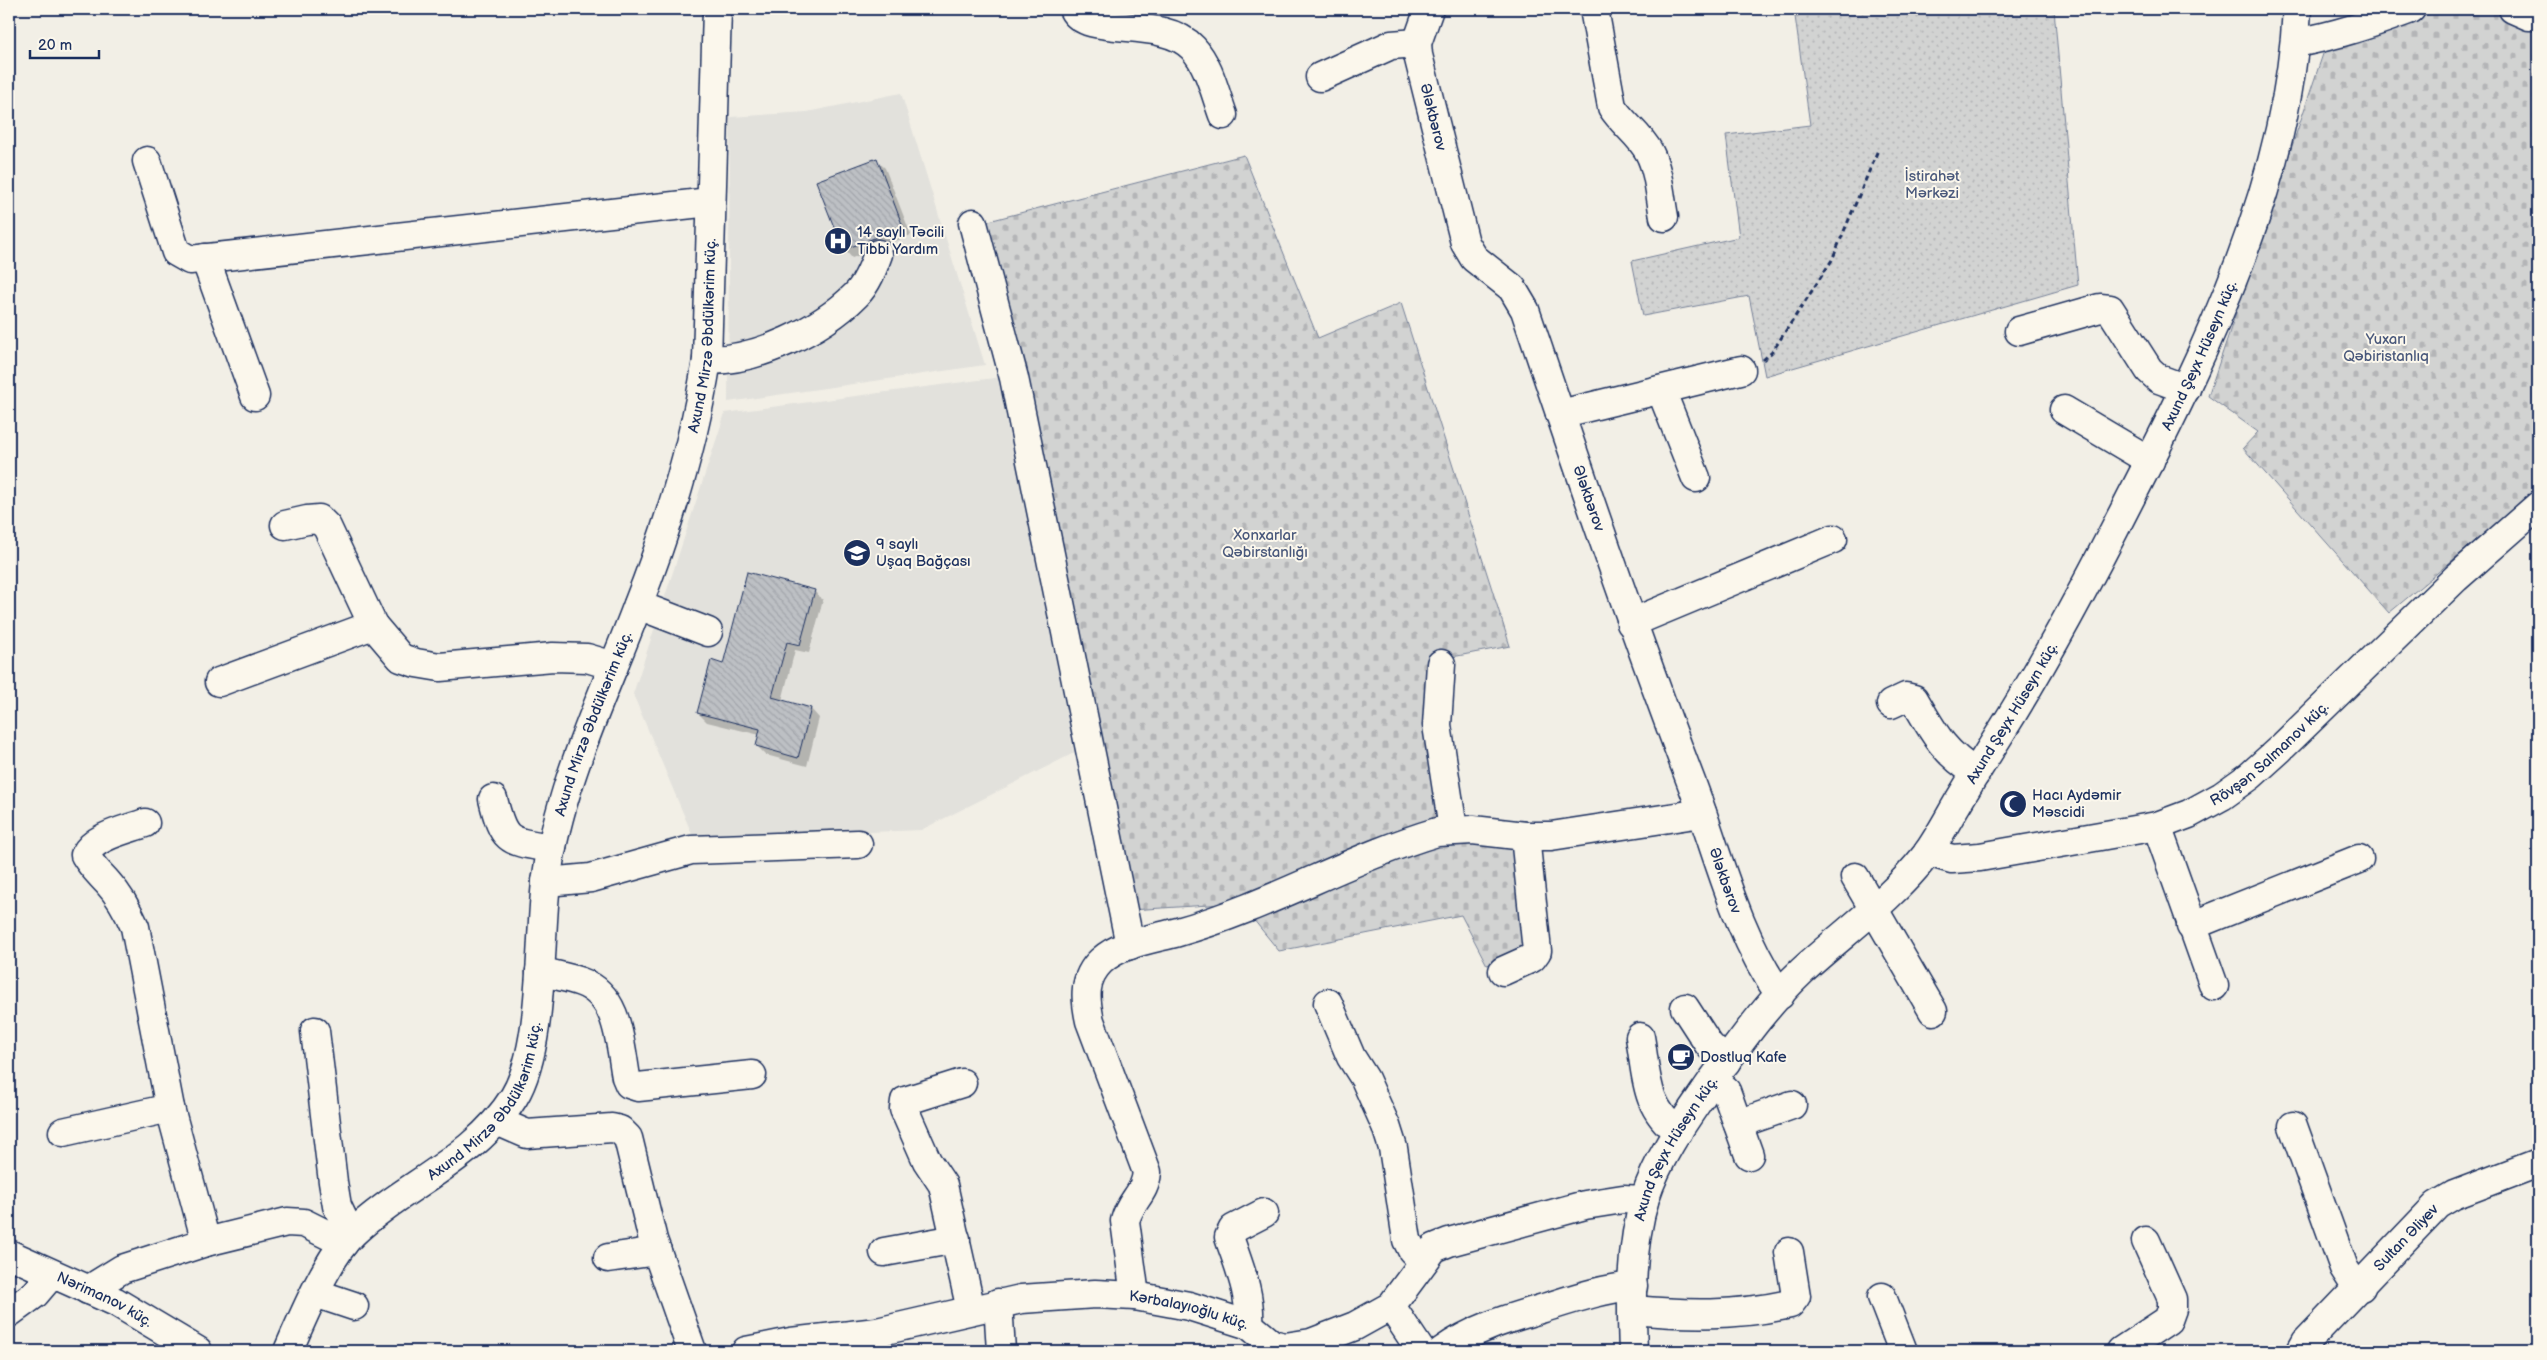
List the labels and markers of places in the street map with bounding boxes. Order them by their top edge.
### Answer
place label: 14 saylı Təcili Tibbi Yardım [857,223,944,259]
hospital icon: 14 saylı Təcili Tibbi Yardım [823,226,853,256]
place label: 9 saylı Uşaq Bağçası [876,535,971,571]
school or university icon: 9 saylı Uşaq Bağçası [842,538,872,568]
place label: Hacı Aydəmir Məscidi [2032,786,2122,822]
mosque icon: Hacı Aydəmir Məscidi [1998,789,2028,819]
cafe icon: Dostluq Kafe [1666,1042,1696,1072]
place label: Dostluq Kafe [1700,1048,1787,1067]

